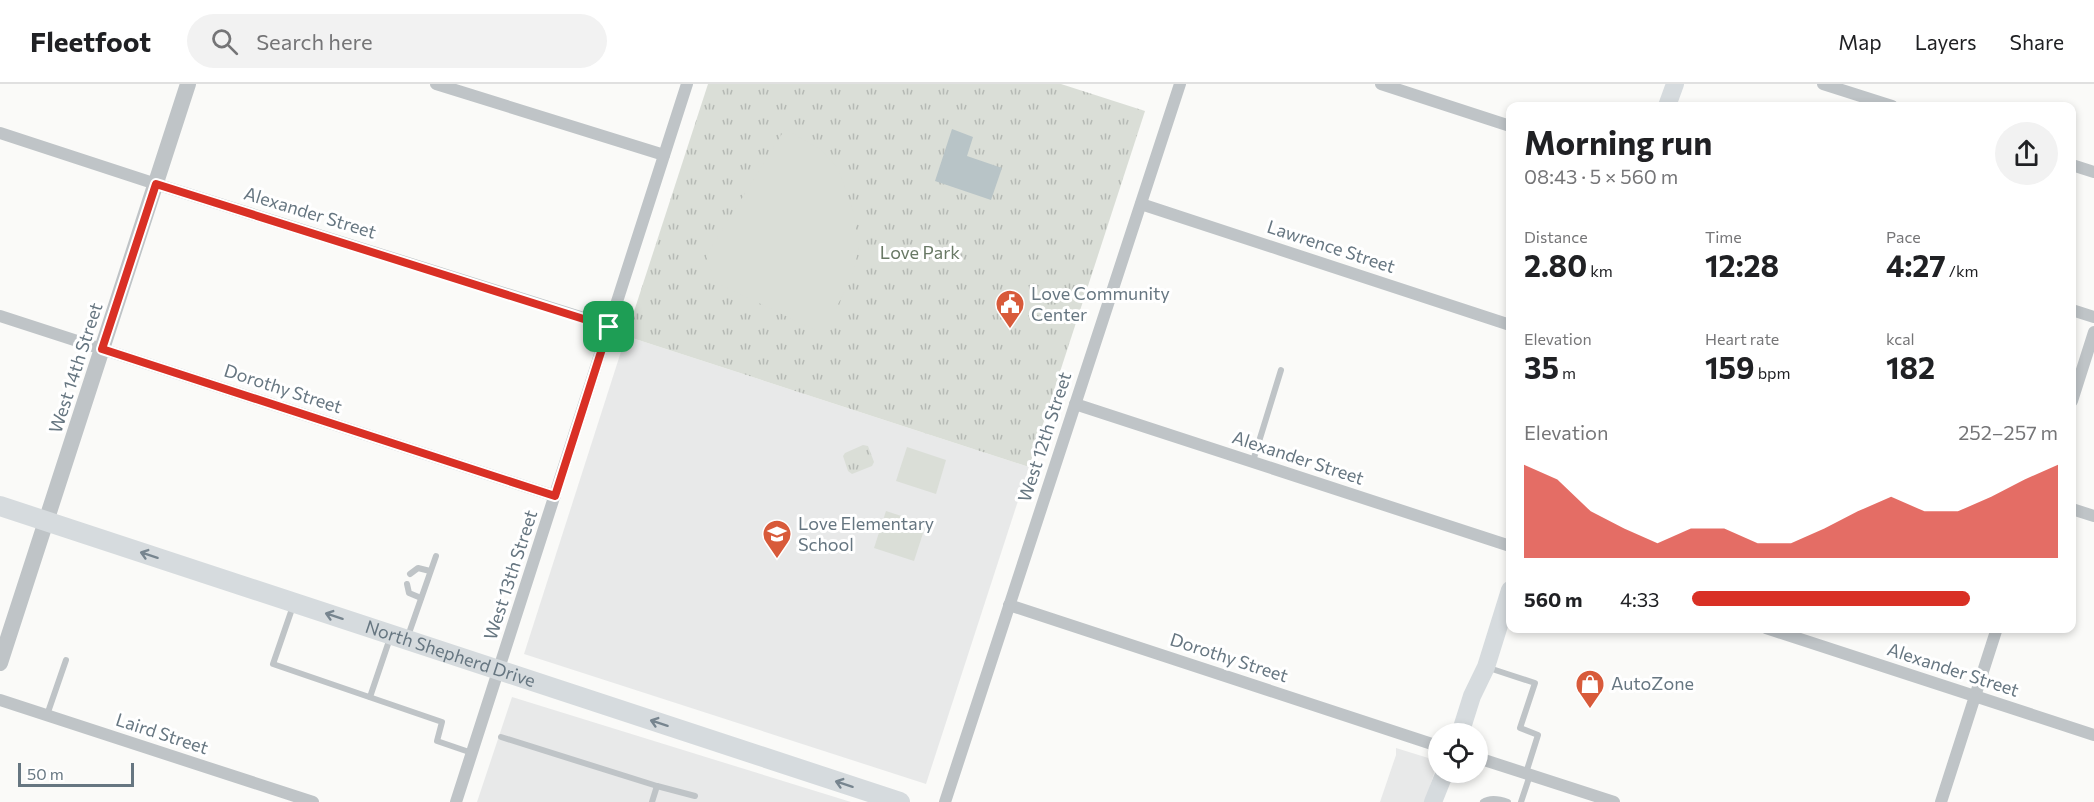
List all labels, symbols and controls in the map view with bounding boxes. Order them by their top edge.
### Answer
search box [187,14,607,68]
text: Fleetfoot [30,24,151,58]
icon: search [208,25,241,58]
text: Search here [256,28,373,55]
text: Map [1838,29,1882,54]
text: Layers [1915,29,1977,54]
text: Share [2010,29,2064,54]
text: Morning run [1524,121,1712,162]
button: share [1995,122,2058,185]
text: 08:43 · 5 × 560 m [1524,164,1678,188]
street label: Alexander Street [241,181,379,243]
street label: Lawrence Street [1265,215,1398,277]
text: Distance [1524,227,1588,246]
text: Time [1705,227,1742,246]
text: Pace [1886,227,1921,246]
park label: Love Park [880,241,960,263]
text: 2.80 [1524,246,1587,283]
text: 12:28 [1705,246,1779,283]
text: 4:27 [1886,246,1946,283]
text: km [1587,261,1613,280]
text: /km [1946,261,1979,280]
place label: Love Community Center [1031,282,1170,325]
public building icon: Love Community Center [994,288,1026,330]
street label: West 14th Street [44,300,107,436]
pin [583,301,634,352]
icon: arrive [592,310,625,343]
text: Elevation [1524,329,1592,348]
text: Heart rate [1705,329,1779,348]
text: kcal [1886,329,1915,348]
text: 35 [1524,348,1559,385]
text: 159 [1705,348,1755,385]
text: 182 [1886,348,1935,385]
street label: Dorothy Street [222,359,345,417]
text: m [1559,363,1576,382]
text: bpm [1755,363,1791,382]
street label: West 12th Street [1013,369,1075,504]
text: Elevation [1524,420,1609,444]
text: 252–257 m [1958,420,2058,444]
street label: Alexander Street [1230,425,1367,489]
street label: West 13th Street [479,507,541,643]
place label: Love Elementary School [798,512,934,555]
school or university icon: Love Elementary School [761,518,793,560]
one-way arrow [140,549,159,560]
text: 560 m [1524,587,1583,611]
text: 4:33 [1620,587,1660,611]
one-way arrow [325,609,344,620]
street label: North Shepherd Drive [363,615,539,691]
street label: Dorothy Street [1168,628,1291,686]
street label: Alexander Street [1885,637,2022,701]
shop icon: AutoZone [1574,668,1606,710]
place label: AutoZone [1611,672,1694,694]
street label: Laird Street [113,708,211,758]
one-way arrow [650,716,669,727]
map controls [1428,723,1488,783]
button: locate [1428,723,1488,783]
scale bar [18,760,134,788]
text: 50 m [27,764,64,783]
one-way arrow [835,777,854,788]

